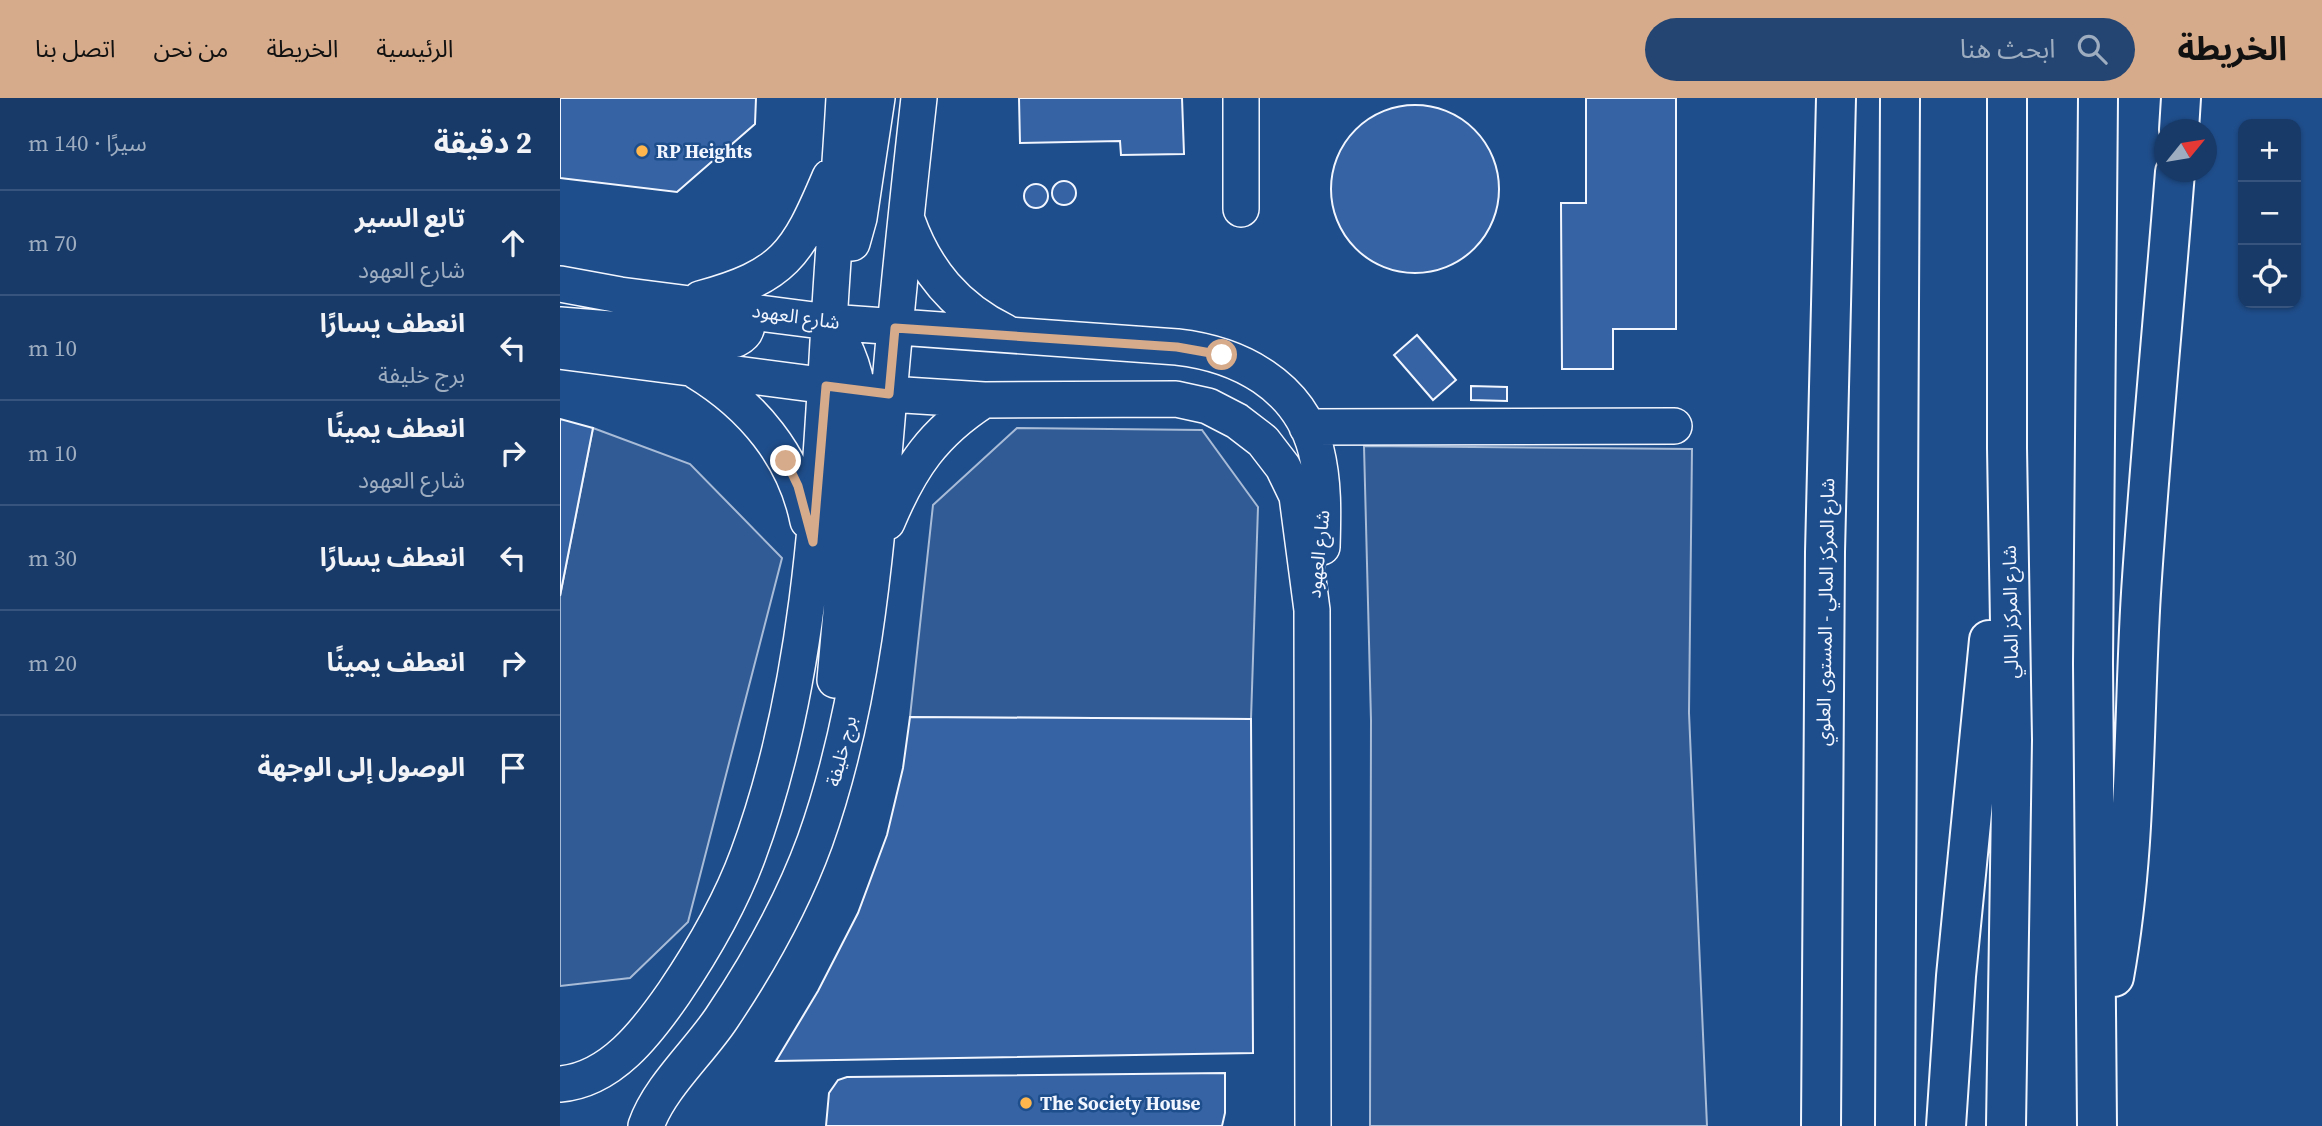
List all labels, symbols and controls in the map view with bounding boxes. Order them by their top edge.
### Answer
search box [1645,18,2135,81]
text: الخريطة [2177,26,2287,71]
icon: search [2073,30,2111,68]
text: ابحث هنا [1960,31,2055,67]
text: اتصل بنا [35,32,115,65]
text: من نحن [153,32,228,65]
text: الخريطة [266,32,338,65]
text: الرئيسية [376,32,454,65]
north arrow [2154,119,2217,182]
map controls [2238,119,2301,308]
button: + [2238,119,2301,182]
text: 2 دقيقة [434,122,532,163]
text: سيرًا · 140 m [28,127,147,159]
place label: RP Heights [656,138,752,164]
marker: RP Heights [634,143,650,159]
button: − [2238,182,2301,245]
text: تابع السير [355,200,465,236]
icon: ahead [494,224,532,262]
text: 70 m [28,227,77,259]
button: locate [2238,245,2301,308]
text: شارع العهود [358,254,465,286]
street label: شارع العهود [750,297,842,336]
text: انعطف يسارًا [320,305,465,341]
icon: left [494,329,532,367]
text: 10 m [28,332,77,364]
route start [1206,339,1237,370]
text: برج خليفة [378,359,465,391]
text: انعطف يمينًا [326,410,465,446]
icon: right [494,434,532,472]
text: 10 m [28,437,77,469]
route end [770,445,801,476]
text: شارع العهود [358,464,465,496]
street label: شارع المركز المالي - المستوى العلوي [1810,478,1843,746]
street label: شارع العهود [1300,509,1337,599]
text: انعطف يسارًا [320,539,465,575]
icon: left [494,539,532,577]
text: 30 m [28,542,77,574]
street label: شارع المركز المالي [1996,545,2027,679]
text: انعطف يمينًا [326,644,465,680]
icon: right [494,644,532,682]
text: 20 m [28,647,77,679]
street label: برج خليفة [820,713,863,789]
text: الوصول إلى الوجهة [258,749,465,785]
icon: arrive [494,749,532,787]
place label: The Society House [1040,1090,1201,1116]
marker: The Society House [1018,1095,1034,1111]

